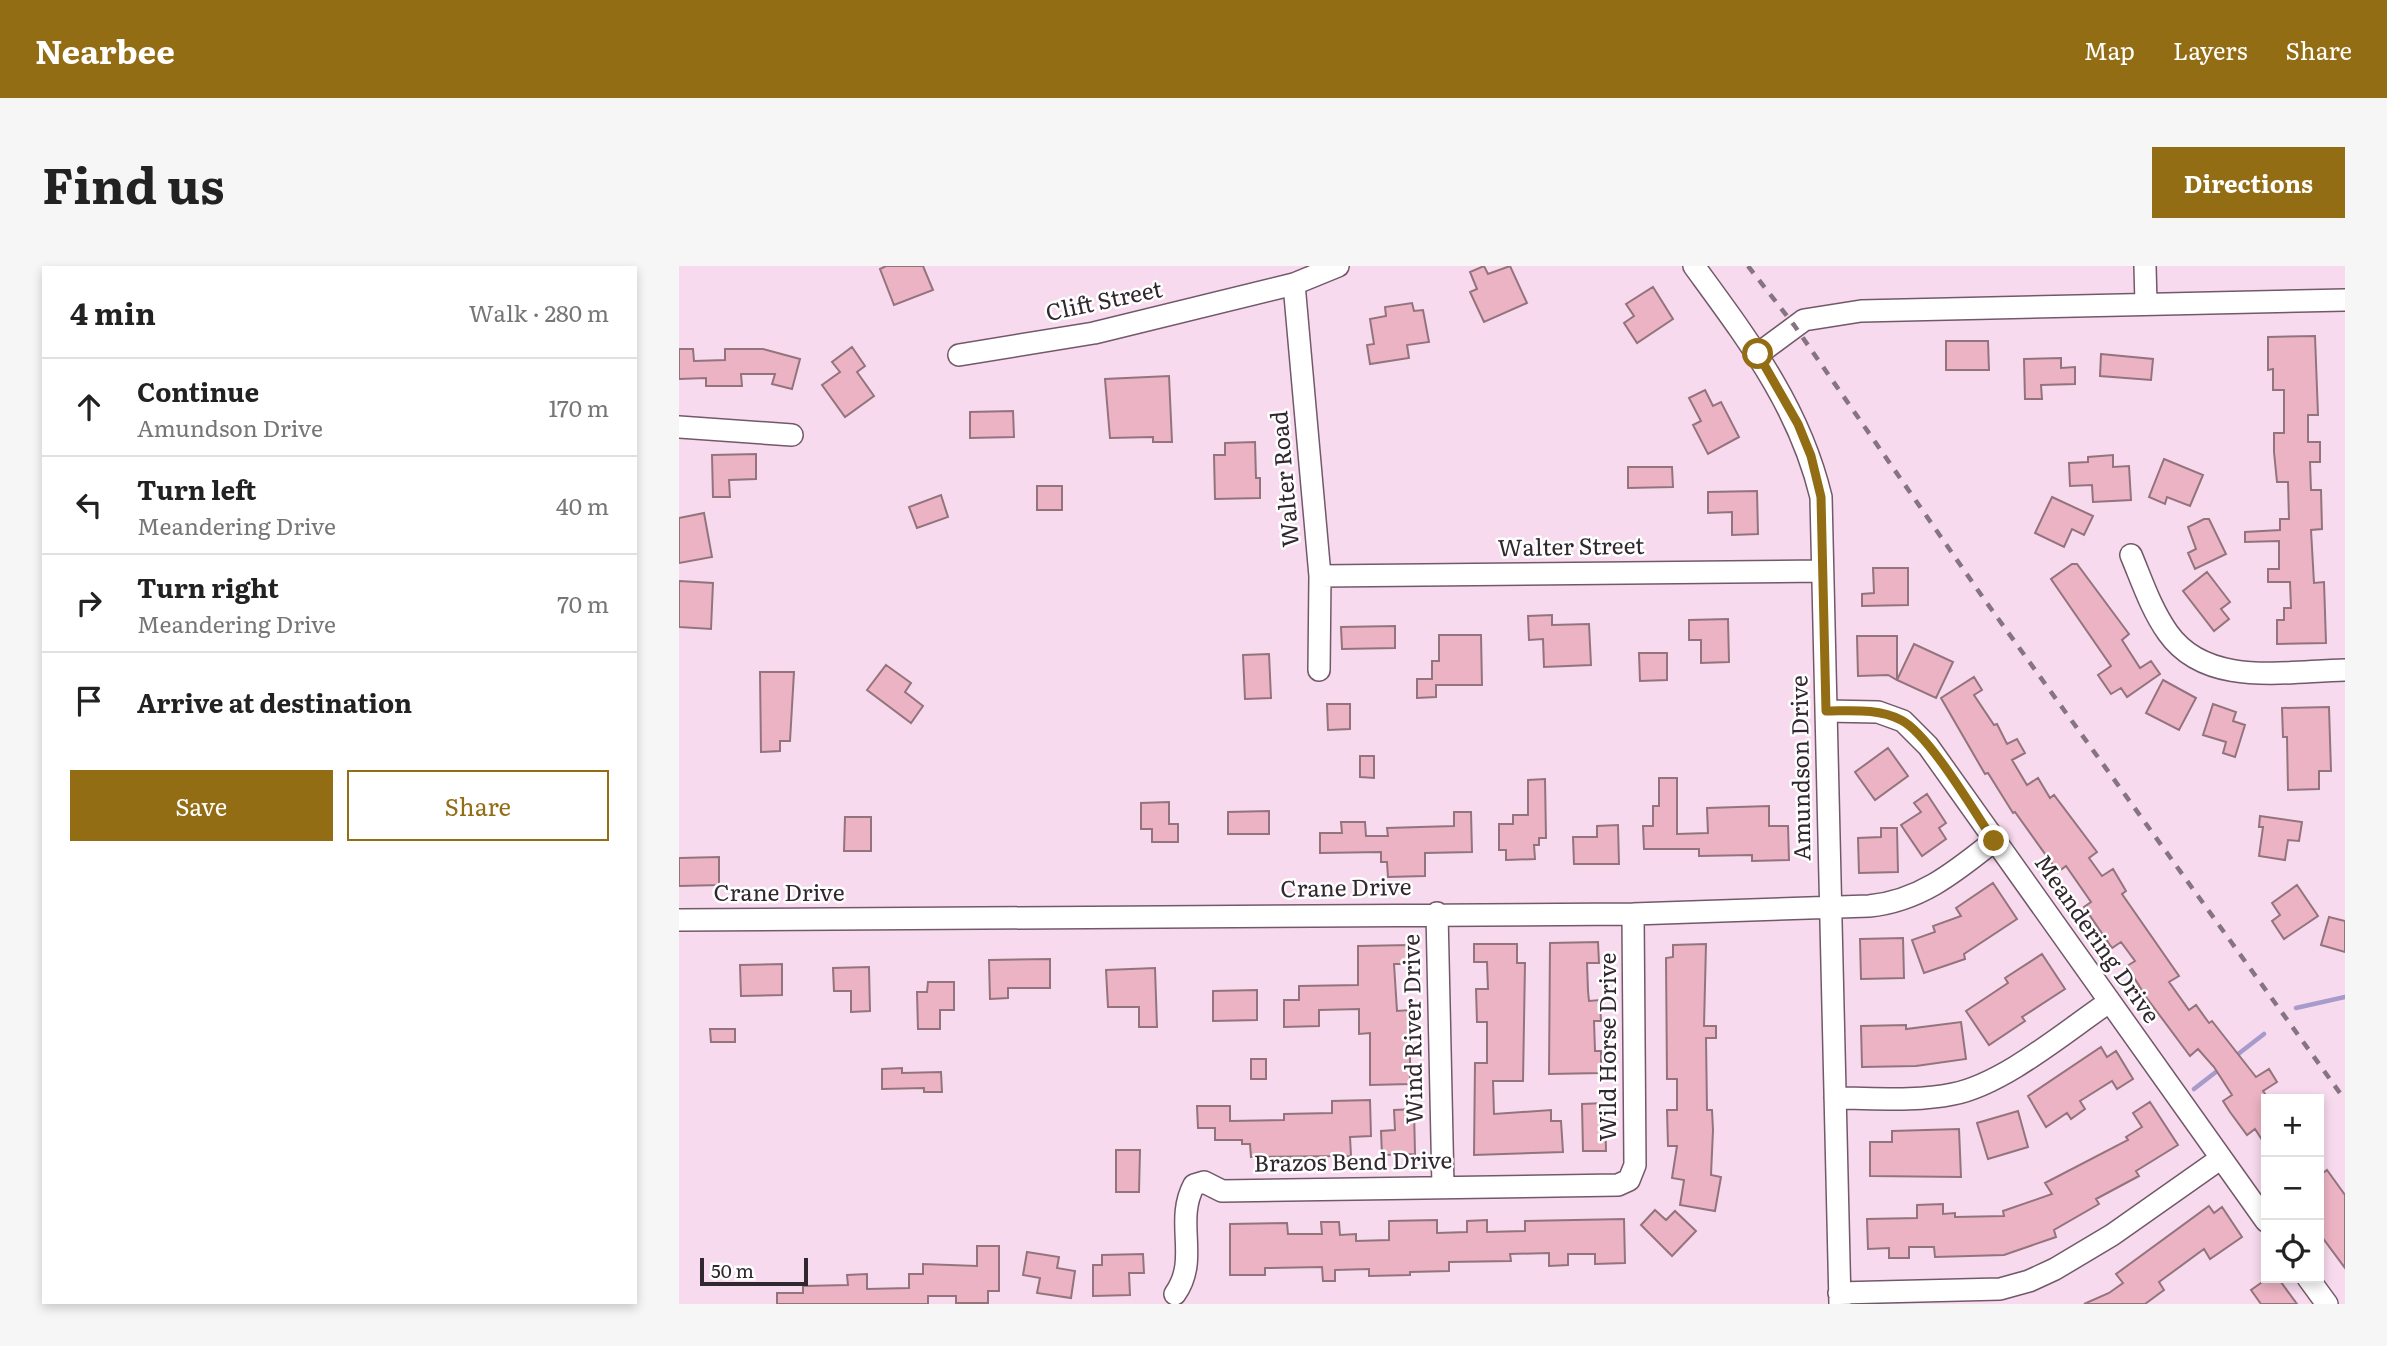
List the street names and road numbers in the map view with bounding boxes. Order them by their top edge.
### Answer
street label: Clift Street [1042,270,1166,328]
street label: Walter Road [1260,410,1306,549]
street label: Walter Street [1497,527,1645,563]
street label: Amundson Drive [1780,675,1818,861]
street label: Meandering Drive [2028,847,2170,1029]
street label: Crane Drive [1280,868,1412,904]
street label: Crane Drive [713,874,845,908]
street label: Wind River Drive [1392,934,1430,1125]
street label: Wild Horse Drive [1589,952,1623,1142]
street label: Brazos Bend Drive [1253,1141,1453,1179]

